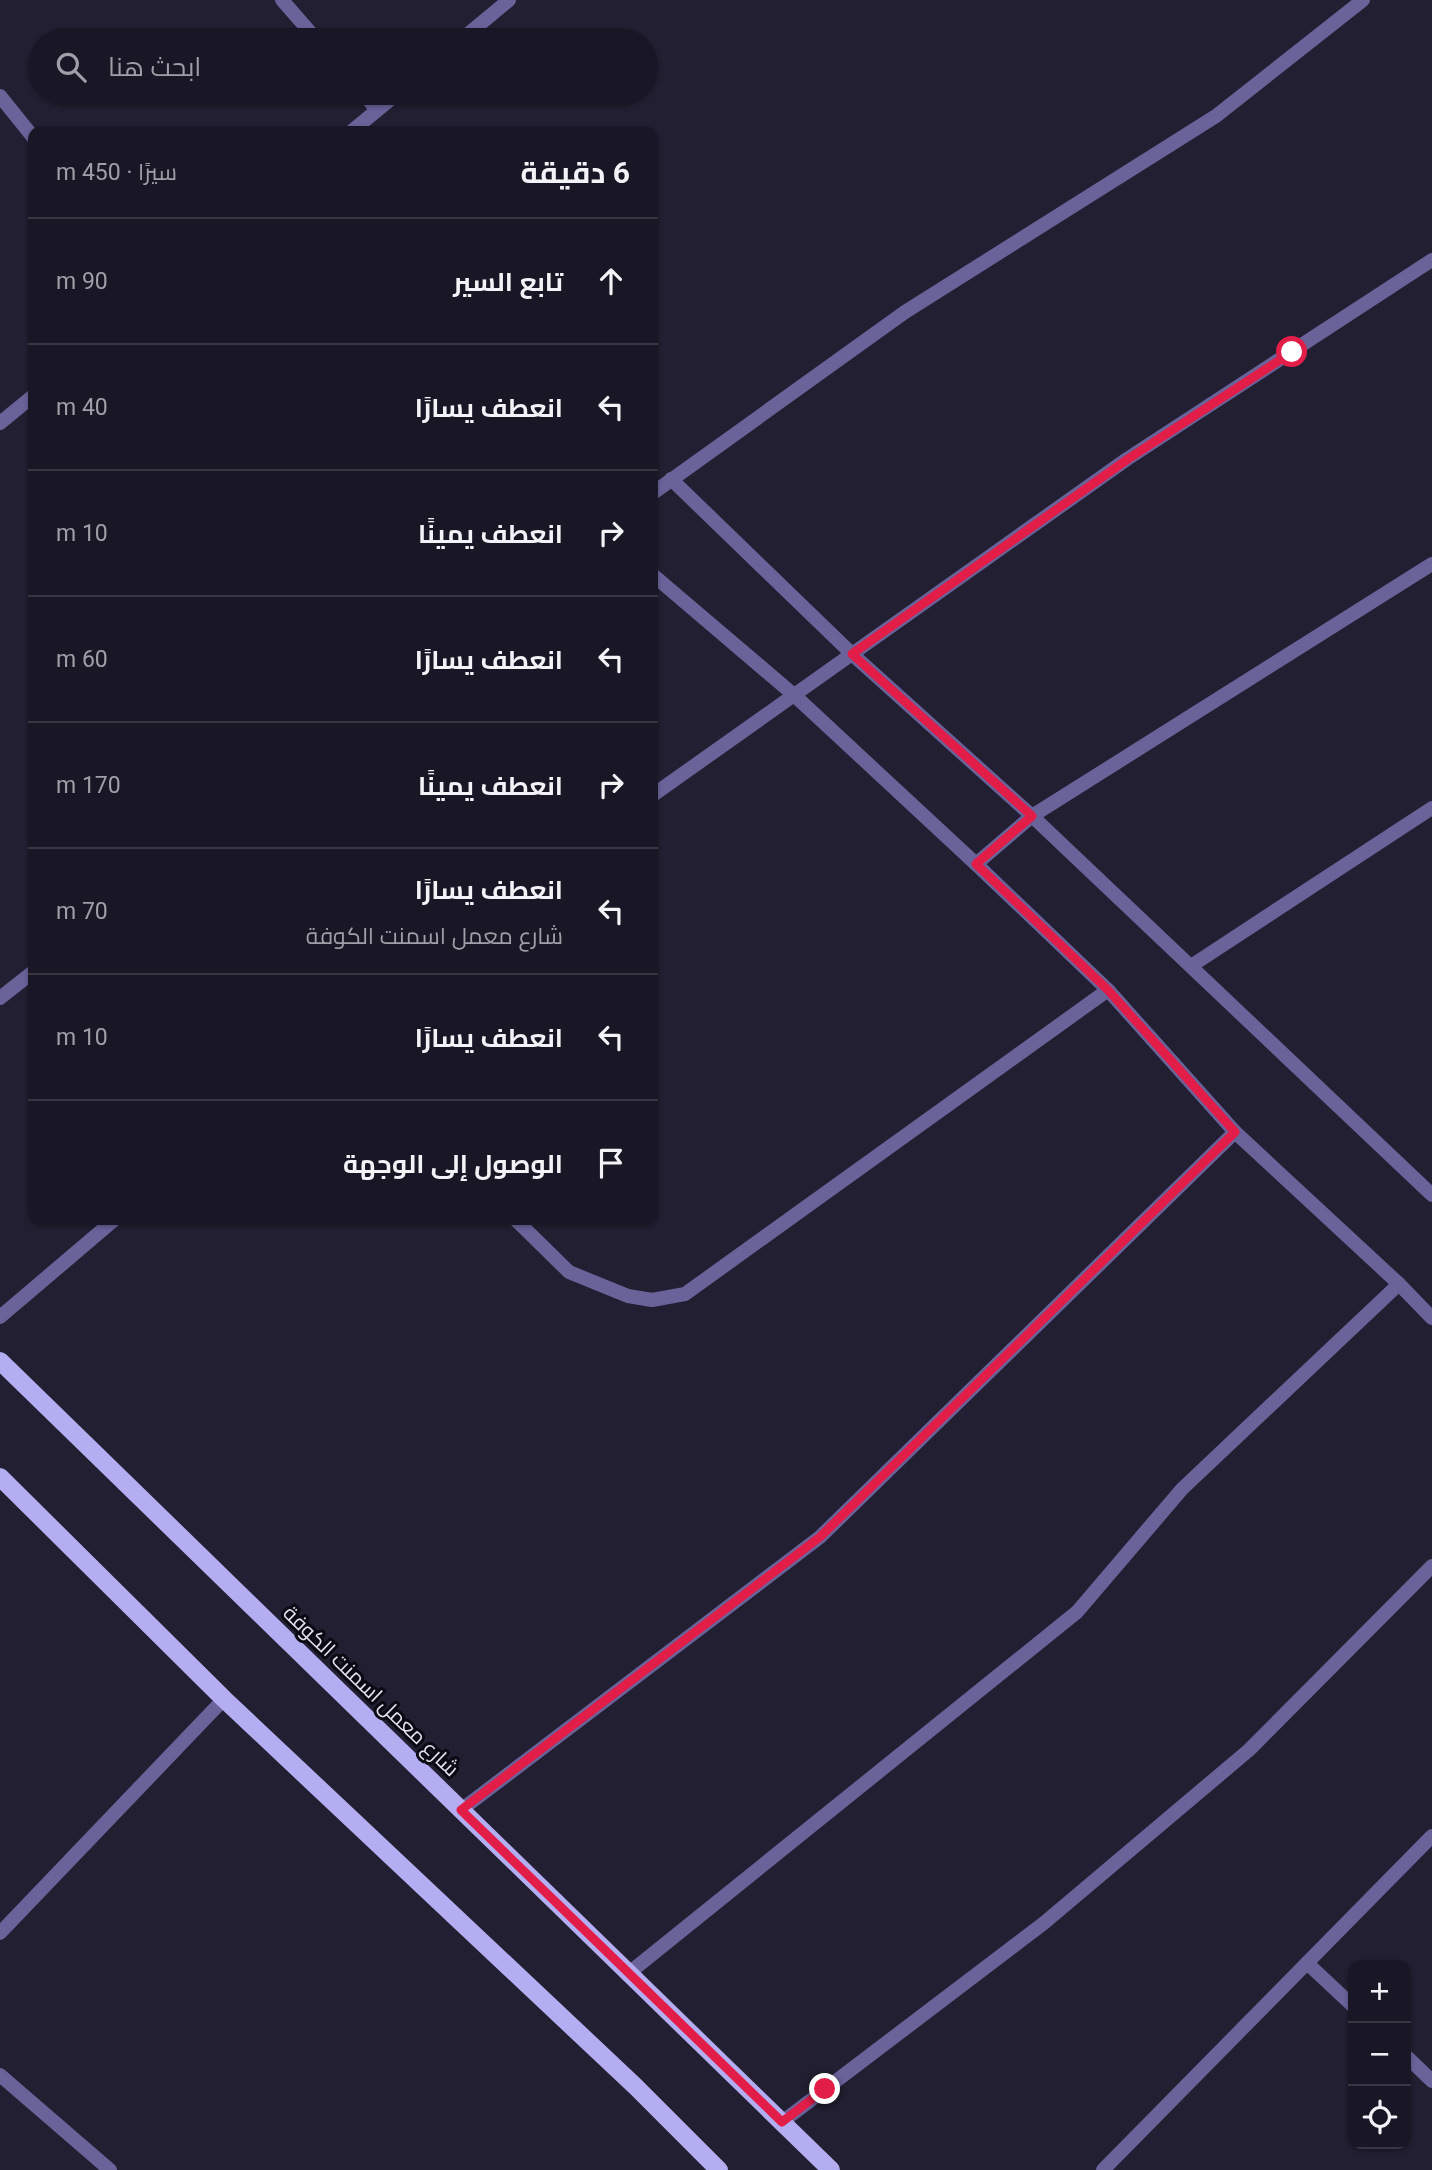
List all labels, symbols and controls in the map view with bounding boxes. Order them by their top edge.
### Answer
search box [28,28,658,105]
icon: search [52,48,90,86]
text: ابحث هنا [108,52,201,82]
text: 6 دقيقة [521,155,630,190]
text: سيرًا · 450 m [56,159,177,186]
icon: ahead [592,262,630,300]
text: تابع السير [453,267,563,297]
text: 90 m [56,268,108,295]
route start [1276,336,1307,367]
icon: left [592,388,630,426]
text: انعطف يسارًا [415,393,563,423]
text: 40 m [56,394,108,421]
icon: right [592,514,630,552]
text: انعطف يمينًا [418,519,563,549]
text: 10 m [56,520,108,547]
icon: left [592,640,630,678]
text: انعطف يسارًا [415,645,563,675]
text: 60 m [56,646,108,673]
icon: right [592,766,630,804]
text: انعطف يمينًا [418,771,563,801]
text: 170 m [56,772,121,799]
text: انعطف يسارًا [415,875,563,905]
icon: left [592,892,630,930]
text: 70 m [56,898,108,925]
text: شارع معمل اسمنت الكوفة [306,923,563,950]
icon: left [592,1018,630,1056]
text: انعطف يسارًا [415,1023,563,1053]
text: 10 m [56,1024,108,1051]
icon: arrive [592,1144,630,1182]
text: الوصول إلى الوجهة [343,1149,563,1179]
street label: شارع معمل اسمنت الكوفة [277,1601,464,1783]
map controls [1348,1960,1411,2149]
button: + [1348,1960,1411,2023]
button: − [1348,2023,1411,2086]
route end [809,2073,840,2104]
button: locate [1348,2086,1411,2149]

